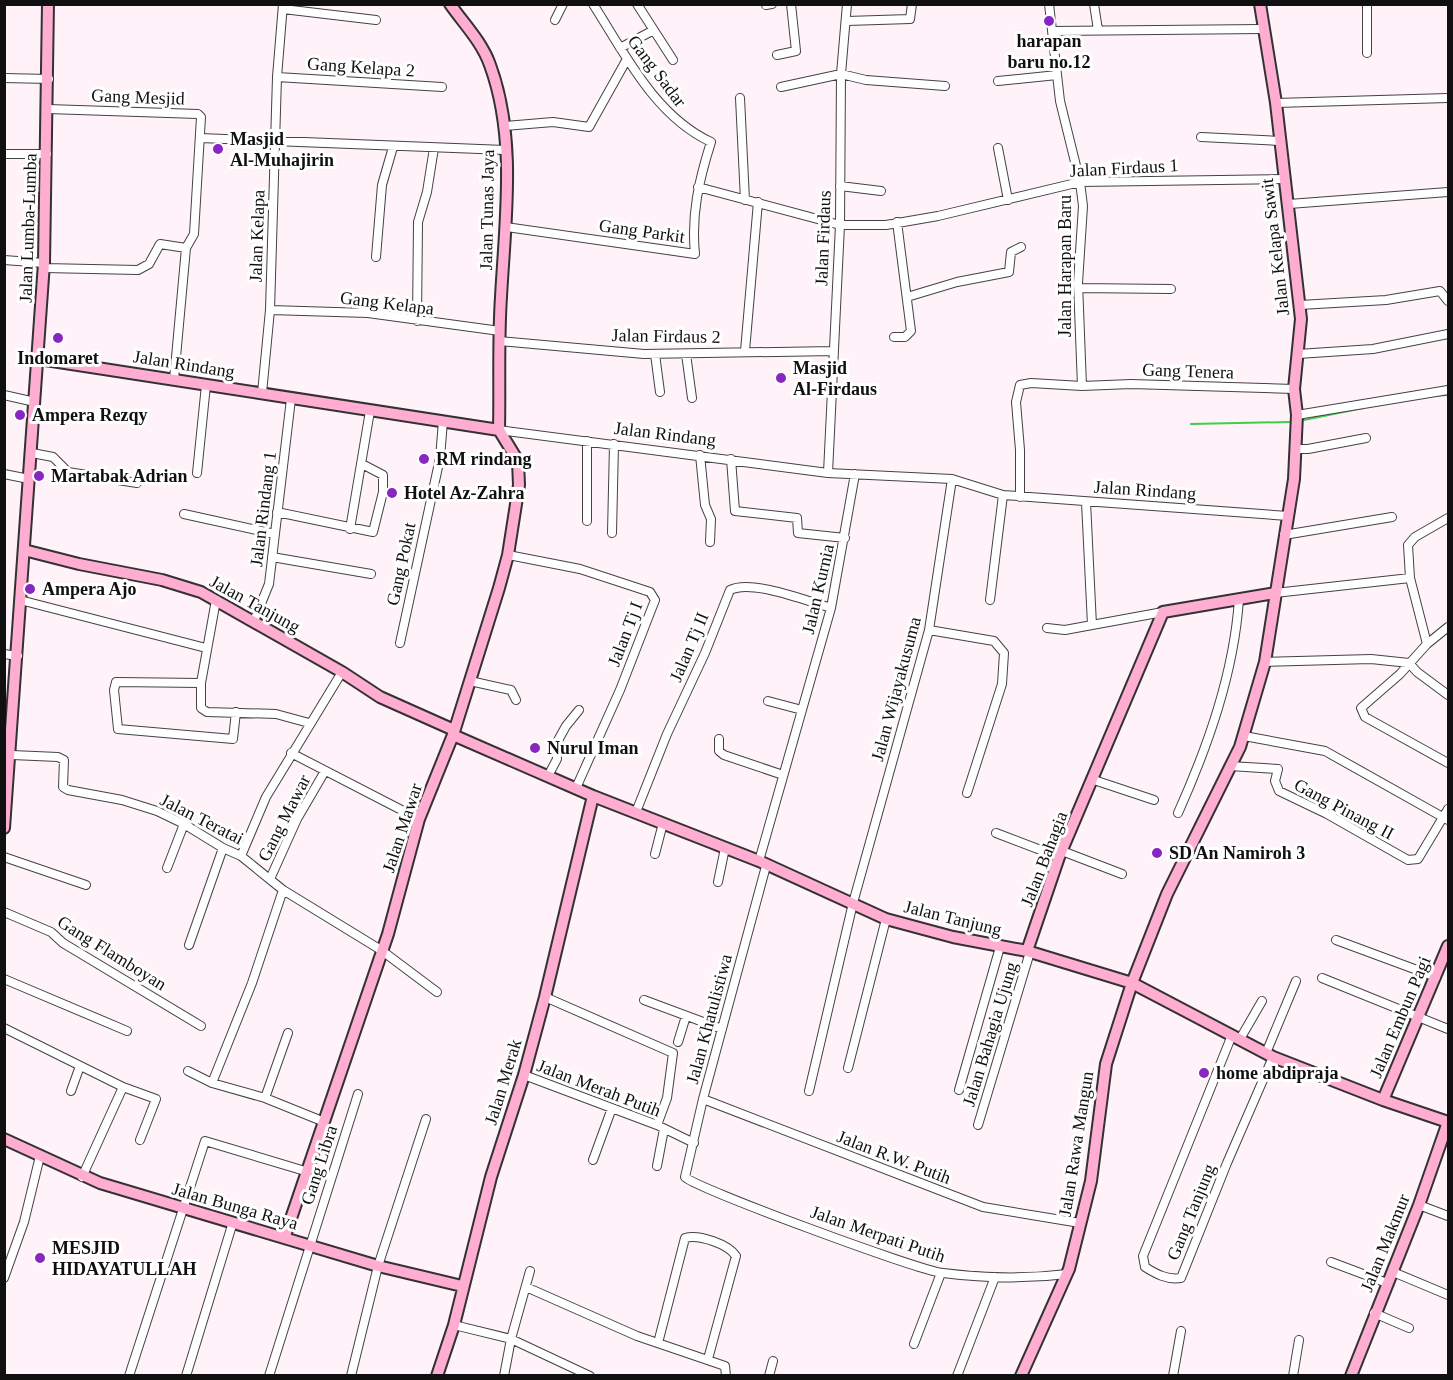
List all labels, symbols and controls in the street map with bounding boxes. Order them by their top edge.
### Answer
marker: harapan baru no.12 [1042,14,1056,28]
street label: Gang Sadar [624,31,690,111]
place label: harapan baru no.12 [1007,31,1091,72]
street label: Gang Kelapa 2 [306,53,416,81]
street label: Gang Mesjid [91,85,185,109]
place label: Masjid Al-Muhajirin [230,129,334,170]
marker: Masjid Al-Muhajirin [211,142,225,156]
street label: Jalan Tunas Jaya [476,149,498,271]
street label: Jalan Lumba-Lumba [15,153,41,303]
street label: Jalan Firdaus 1 [1069,155,1179,181]
street label: Jalan Kelapa Sawit [1257,177,1293,317]
street label: Jalan Kelapa [245,189,269,283]
street label: Jalan Firdaus [811,190,835,286]
street label: Jalan Harapan Baru [1055,195,1075,337]
street label: Gang Parkit [598,215,686,247]
street label: Gang Kelapa [339,287,435,319]
street label: Jalan Firdaus 2 [611,325,721,347]
marker: Indomaret [51,331,65,345]
street label: Jalan Rindang [132,346,236,382]
place label: Indomaret [17,348,99,368]
place label: Masjid Al-Firdaus [793,358,877,399]
street label: Gang Tenera [1142,359,1234,383]
marker: Masjid Al-Firdaus [774,371,788,385]
place label: Ampera Rezqy [32,405,147,425]
marker: Ampera Rezqy [13,408,27,422]
street label: Jalan Rindang [613,418,717,450]
place label: RM rindang [436,449,532,469]
street label: Jalan Rindang 1 [246,450,280,568]
marker: RM rindang [417,452,431,466]
place label: Martabak Adrian [51,466,188,486]
marker: Martabak Adrian [32,469,46,483]
street label: Jalan Rindang [1093,476,1197,504]
place label: Hotel Az-Zahra [404,483,524,503]
marker: Hotel Az-Zahra [385,486,399,500]
street label: Gang Pokat [382,521,420,607]
street label: Jalan Kurnia [798,542,838,636]
street label: Jalan Tanjung [206,571,304,637]
place label: Ampera Ajo [42,579,136,599]
marker: Ampera Ajo [23,582,37,596]
street label: Jalan Tj I [604,599,646,669]
street label: Jalan Tj II [665,609,713,685]
street label: Jalan Wijayakusuma [867,615,925,763]
place label: Nurul Iman [547,738,639,758]
marker: Nurul Iman [528,741,542,755]
street label: Gang Mawar [254,771,314,865]
street label: Gang Pinang II [1291,774,1397,844]
street label: Jalan Mawar [378,781,426,875]
street label: Jalan Teratai [157,789,247,849]
street label: Jalan Bahagia [1017,809,1071,909]
place label: SD An Namiroh 3 [1169,843,1305,863]
marker: SD An Namiroh 3 [1150,846,1164,860]
street label: Jalan Tanjung [902,896,1004,940]
street label: Gang Flamboyan [54,912,170,994]
street label: Jalan Khatulistiwa [682,952,736,1086]
street label: Jalan Embun Pagi [1365,953,1435,1081]
street label: Jalan Bahagia Ujung [959,959,1021,1109]
street label: Jalan Merak [481,1037,525,1127]
street label: Jalan Merah Putih [534,1055,664,1121]
place label: home abdipraja [1216,1063,1339,1083]
marker: home abdipraja [1197,1066,1211,1080]
street label: Jalan Rawa Mangun [1055,1070,1097,1218]
street label: Gang Libra [297,1123,341,1207]
street label: Jalan R.W. Putih [834,1126,954,1188]
street label: Gang Tanjung [1163,1161,1219,1263]
street label: Jalan Bunga Raya [170,1178,300,1234]
street label: Jalan Makmur [1356,1191,1414,1295]
street label: Jalan Merpati Putih [808,1202,948,1266]
place label: MESJID HIDAYATULLAH [52,1238,196,1279]
marker: MESJID HIDAYATULLAH [33,1251,47,1265]

